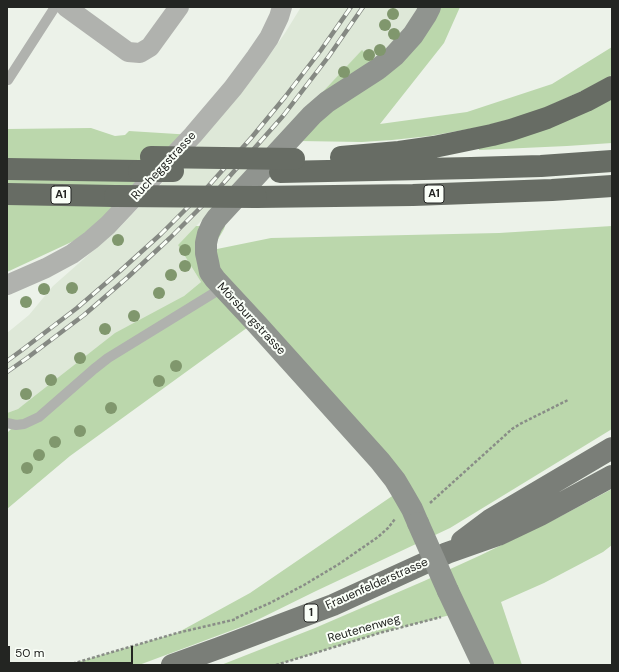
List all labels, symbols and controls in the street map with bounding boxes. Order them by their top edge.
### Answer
street label: Rucheggstrasse [129,129,199,203]
road number: A1 [424,185,444,203]
road number: A1 [51,186,71,204]
street label: Mörsburgstrasse [214,280,288,358]
street label: Frauenfelderstrasse [324,555,430,613]
road number: 1 [304,604,318,622]
street label: Reutenenweg [326,612,402,646]
scale bar [10,638,135,664]
text: 50 m [15,645,44,661]

